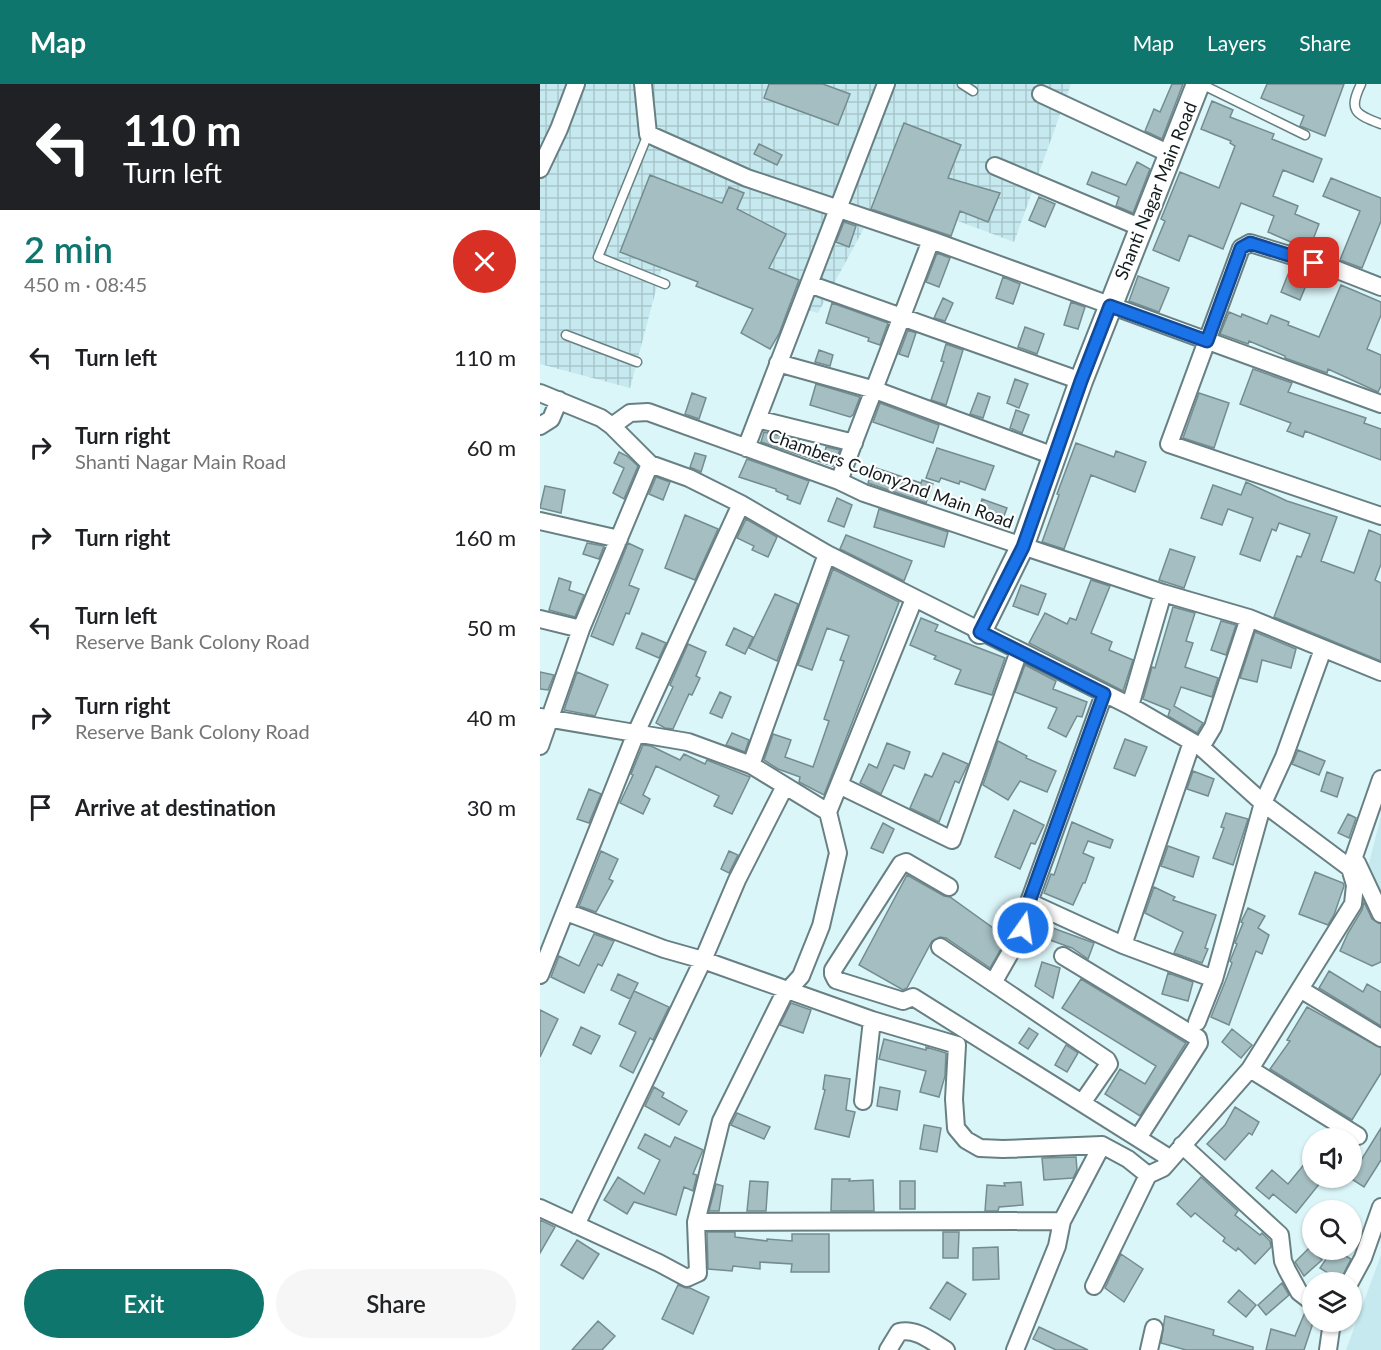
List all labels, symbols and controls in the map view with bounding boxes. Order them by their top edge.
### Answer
text: Map [30,25,86,59]
text: Map [1133,30,1174,55]
text: Layers [1207,30,1266,55]
text: Share [1299,30,1351,55]
street label: Shanti Nagar Main Road [1109,98,1201,283]
text: 110 m [123,105,241,155]
icon: left [24,108,102,186]
text: Turn left [123,156,222,189]
text: 2 min [24,227,113,271]
button: close [453,230,516,293]
pin [1288,237,1339,288]
icon: arrive [1297,246,1330,279]
text: 450 m · 08:45 [24,272,147,296]
icon: left [24,341,57,374]
text: Turn left [75,344,157,371]
text: 110 m [454,344,516,371]
text: Turn right [75,422,170,449]
street label: Chambers Colony2nd Main Road [766,423,1017,533]
icon: right [24,431,57,464]
text: 60 m [467,434,516,461]
text: Shanti Nagar Main Road [75,449,286,473]
icon: right [24,521,57,554]
text: Turn right [75,524,170,551]
text: 160 m [454,524,516,551]
text: Turn left [75,602,157,629]
icon: left [24,611,57,644]
text: 50 m [467,614,516,641]
text: Reserve Bank Colony Road [75,629,310,653]
text: Turn right [75,692,170,719]
icon: right [24,701,57,734]
text: 40 m [467,704,516,731]
text: Reserve Bank Colony Road [75,719,310,743]
icon: arrive [24,791,57,824]
text: Arrive at destination [75,794,276,821]
text: 30 m [467,794,516,821]
position arrow [991,896,1055,960]
map controls [1302,1128,1362,1332]
button: sound [1302,1128,1362,1188]
button: search [1302,1200,1362,1260]
button: Exit [24,1269,264,1338]
button: Share [276,1269,516,1338]
button: layers [1302,1272,1362,1332]

